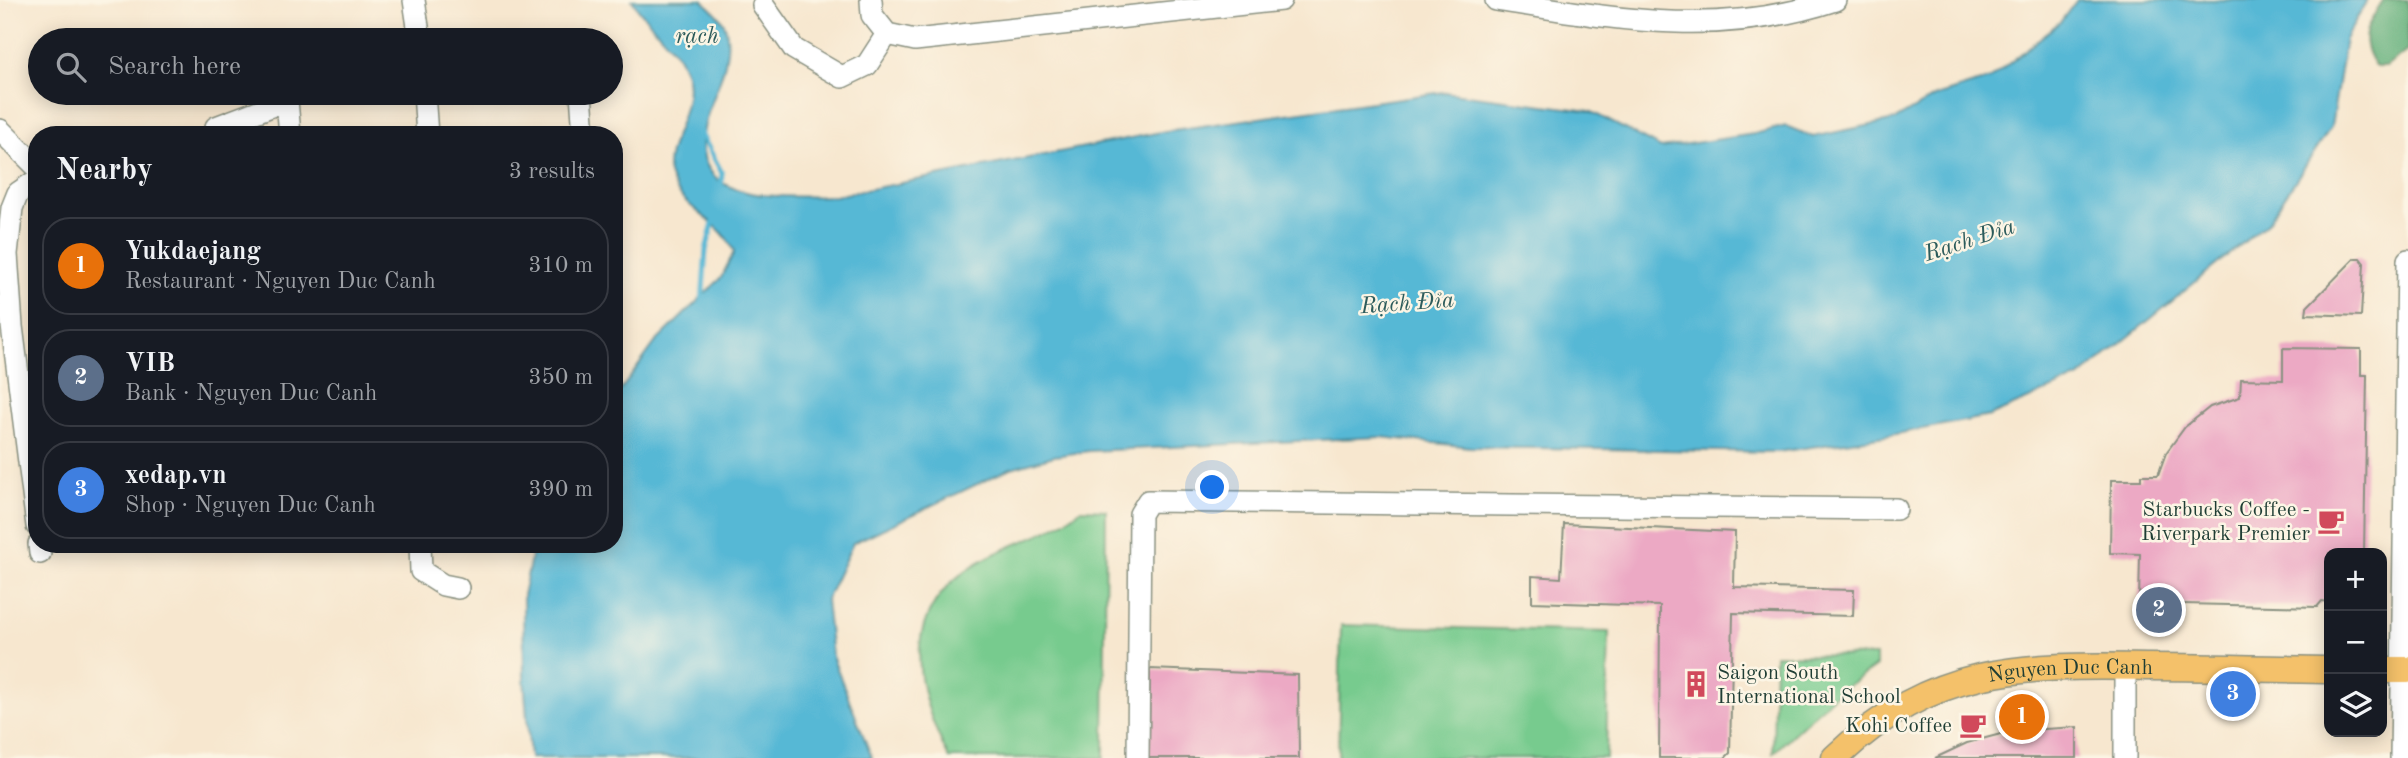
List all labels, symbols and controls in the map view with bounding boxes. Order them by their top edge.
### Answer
water label: rạch [675,25,719,48]
search box [28,28,623,105]
icon: search [52,48,90,86]
text: Search here [108,54,241,80]
text: Nearby [56,156,153,186]
text: 3 results [509,160,595,183]
water label: Rạch Đỉa [1920,215,2018,266]
text: Yukdaejang [125,239,261,265]
text: 1 [74,254,88,277]
text: 310 m [528,254,593,277]
text: Restaurant · Nguyen Duc Canh [125,270,436,293]
water label: Rạch Đỉa [1358,289,1455,318]
text: VIB [125,351,175,377]
text: 2 [74,366,88,389]
text: 350 m [528,366,593,389]
text: Bank · Nguyen Duc Canh [125,382,377,405]
text: xedap.vn [125,463,227,489]
your location [1195,470,1229,504]
text: 3 [74,478,88,501]
text: 390 m [528,478,593,501]
text: Shop · Nguyen Duc Canh [125,494,376,517]
place label: Starbucks Coffee - Riverpark Premier [2141,500,2310,545]
cafe icon: Starbucks Coffee - Riverpark Premier [2316,506,2346,536]
map controls [2324,548,2387,737]
button: + [2324,548,2387,611]
pin: 2 [2136,584,2182,636]
button: − [2324,611,2387,674]
street label: Nguyen Duc Canh [1986,658,2153,687]
place label: Saigon South International School [1717,663,1901,708]
pin: 3 [2210,668,2256,720]
building icon: Saigon South International School [1681,669,1711,699]
button: layers [2324,674,2387,737]
pin: 1 [1999,691,2045,743]
cafe icon: Kohi Coffee [1958,710,1988,740]
place label: Kohi Coffee [1845,716,1952,737]

